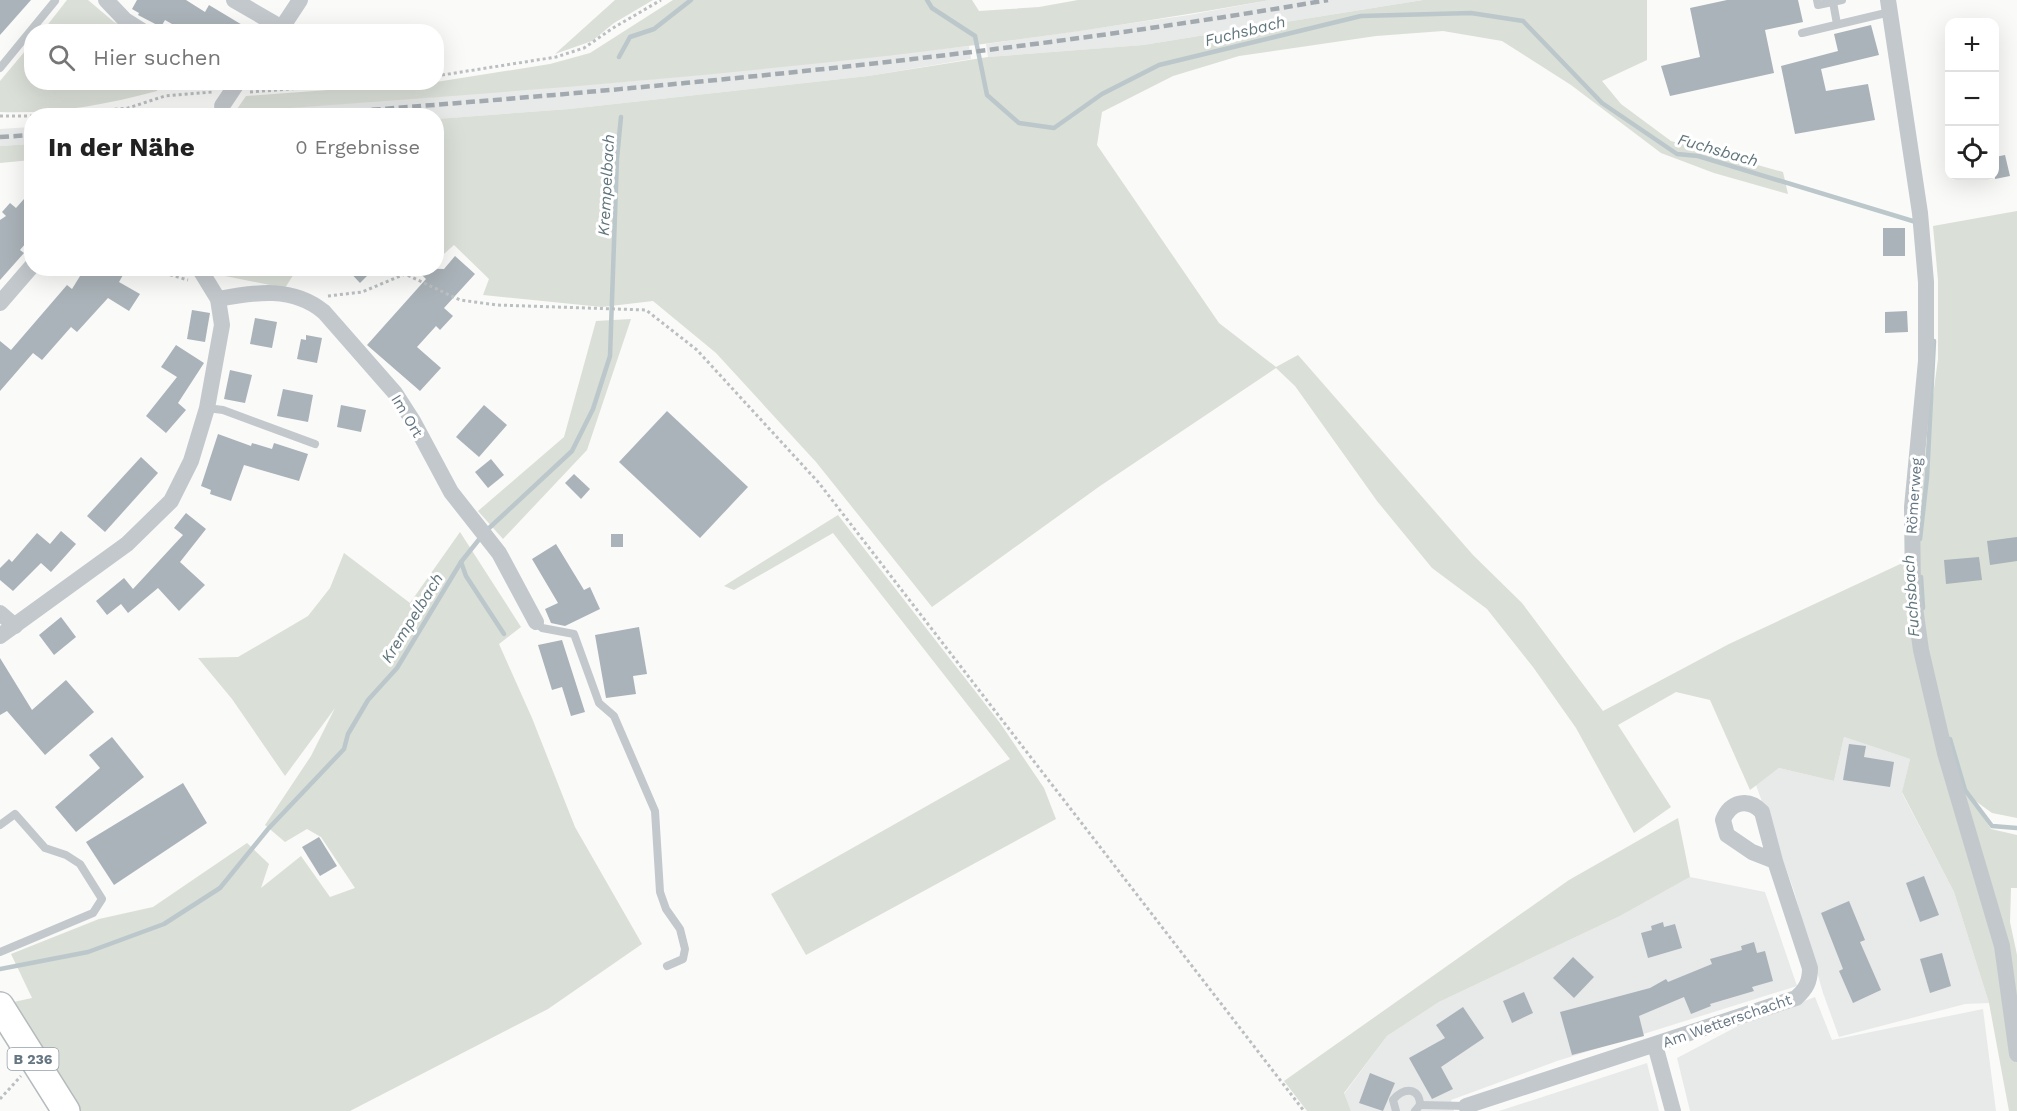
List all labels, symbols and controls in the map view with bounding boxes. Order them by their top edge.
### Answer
water label: Fuchsbach [1203,12,1287,50]
map controls [1945,18,1999,180]
button: + [1945,18,1999,72]
search box [24,24,444,90]
icon: search [45,41,78,74]
text: Hier suchen [93,45,221,70]
button: − [1945,72,1999,126]
button: locate [1945,126,1999,180]
water label: Fuchsbach [1676,129,1760,171]
text: In der Nähe [48,132,195,162]
water label: Krempelbach [594,134,618,236]
text: 0 Ergebnisse [295,135,420,159]
street label: Im Ort [387,391,427,441]
street label: Römerweg [1902,457,1926,535]
water label: Fuchsbach [1899,554,1923,638]
water label: Krempelbach [377,570,447,666]
street label: Am Wetterschacht [1660,990,1795,1052]
road number: B 236 [8,1048,58,1070]

